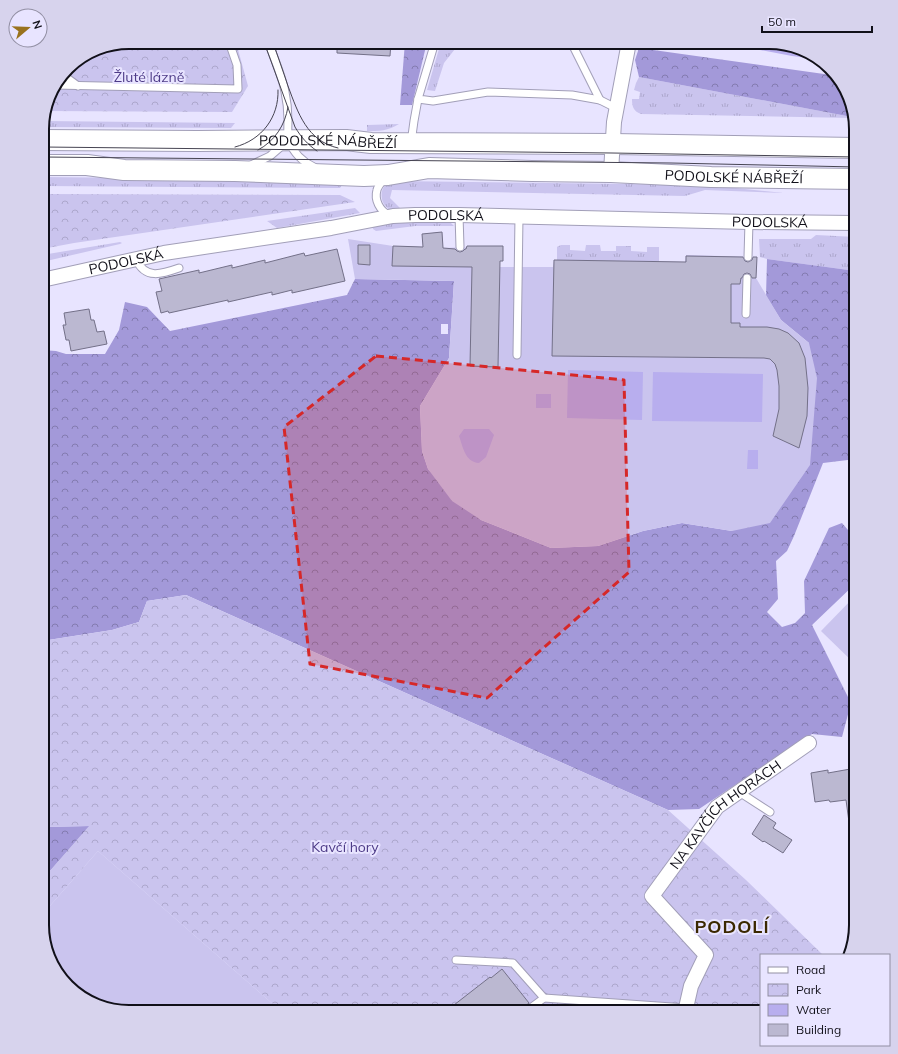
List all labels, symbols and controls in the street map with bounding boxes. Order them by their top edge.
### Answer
north arrow [8,8,48,48]
scale bar [762,8,872,34]
text: 50 m [768,14,796,29]
text: N [29,19,45,31]
park label: Žluté lázně [114,68,184,86]
street label: PODOLSKÉ NÁBŘEŽÍ [259,131,398,152]
street label: PODOLSKÉ NÁBŘEŽÍ [664,166,804,187]
street label: PODOLSKÁ [408,206,485,225]
street label: PODOLSKÁ [732,213,809,232]
street label: PODOLSKÁ [87,244,166,278]
street label: NA KAVČÍCH HORÁCH [666,756,785,873]
park label: Kavčí hory [311,838,379,856]
district label: PODOLÍ [694,915,770,938]
legend [760,954,890,1046]
text: Road [796,962,825,977]
text: Park [796,982,822,997]
text: Water [796,1002,832,1017]
text: Building [796,1022,841,1037]

